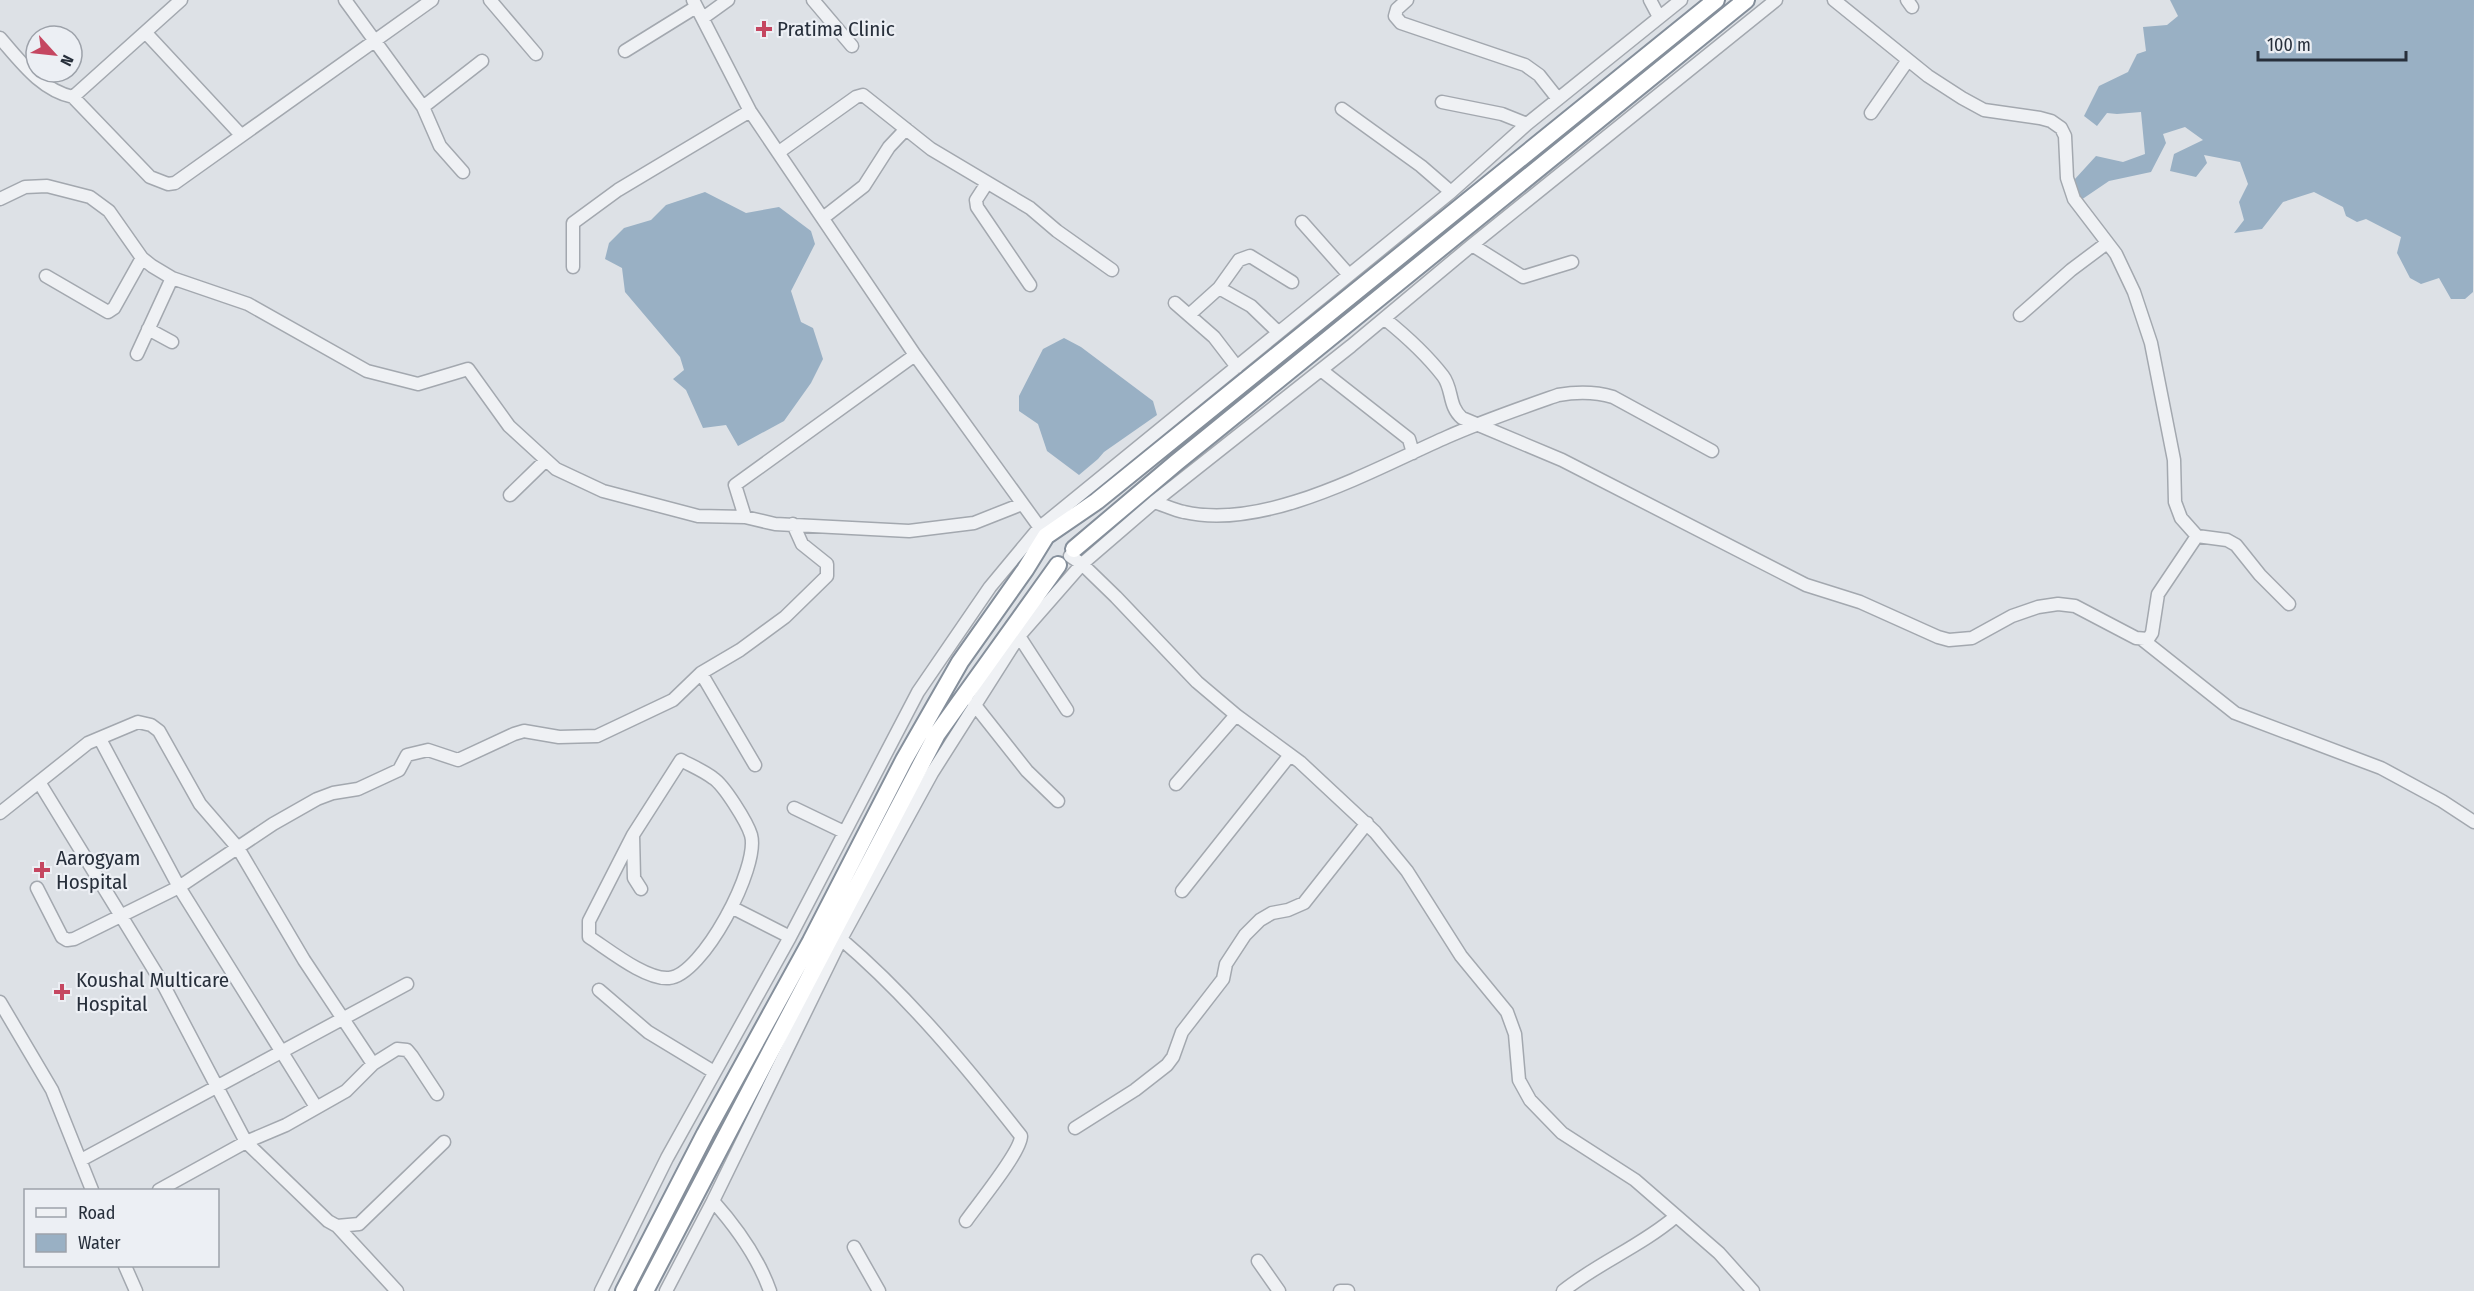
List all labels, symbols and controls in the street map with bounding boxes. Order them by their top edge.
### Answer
place label: Pratima Clinic [777,16,895,42]
marker: Pratima Clinic [755,20,773,38]
north arrow [24,24,84,84]
scale bar [2258,24,2406,62]
text: 100 m [2267,34,2311,56]
text: N [56,52,78,69]
place label: Aarogyam Hospital [56,845,141,895]
marker: Aarogyam Hospital [33,861,51,879]
place label: Koushal Multicare Hospital [76,967,229,1017]
marker: Koushal Multicare Hospital [53,983,71,1001]
legend [24,1189,219,1267]
text: Road [78,1202,115,1224]
text: Water [78,1232,121,1254]

